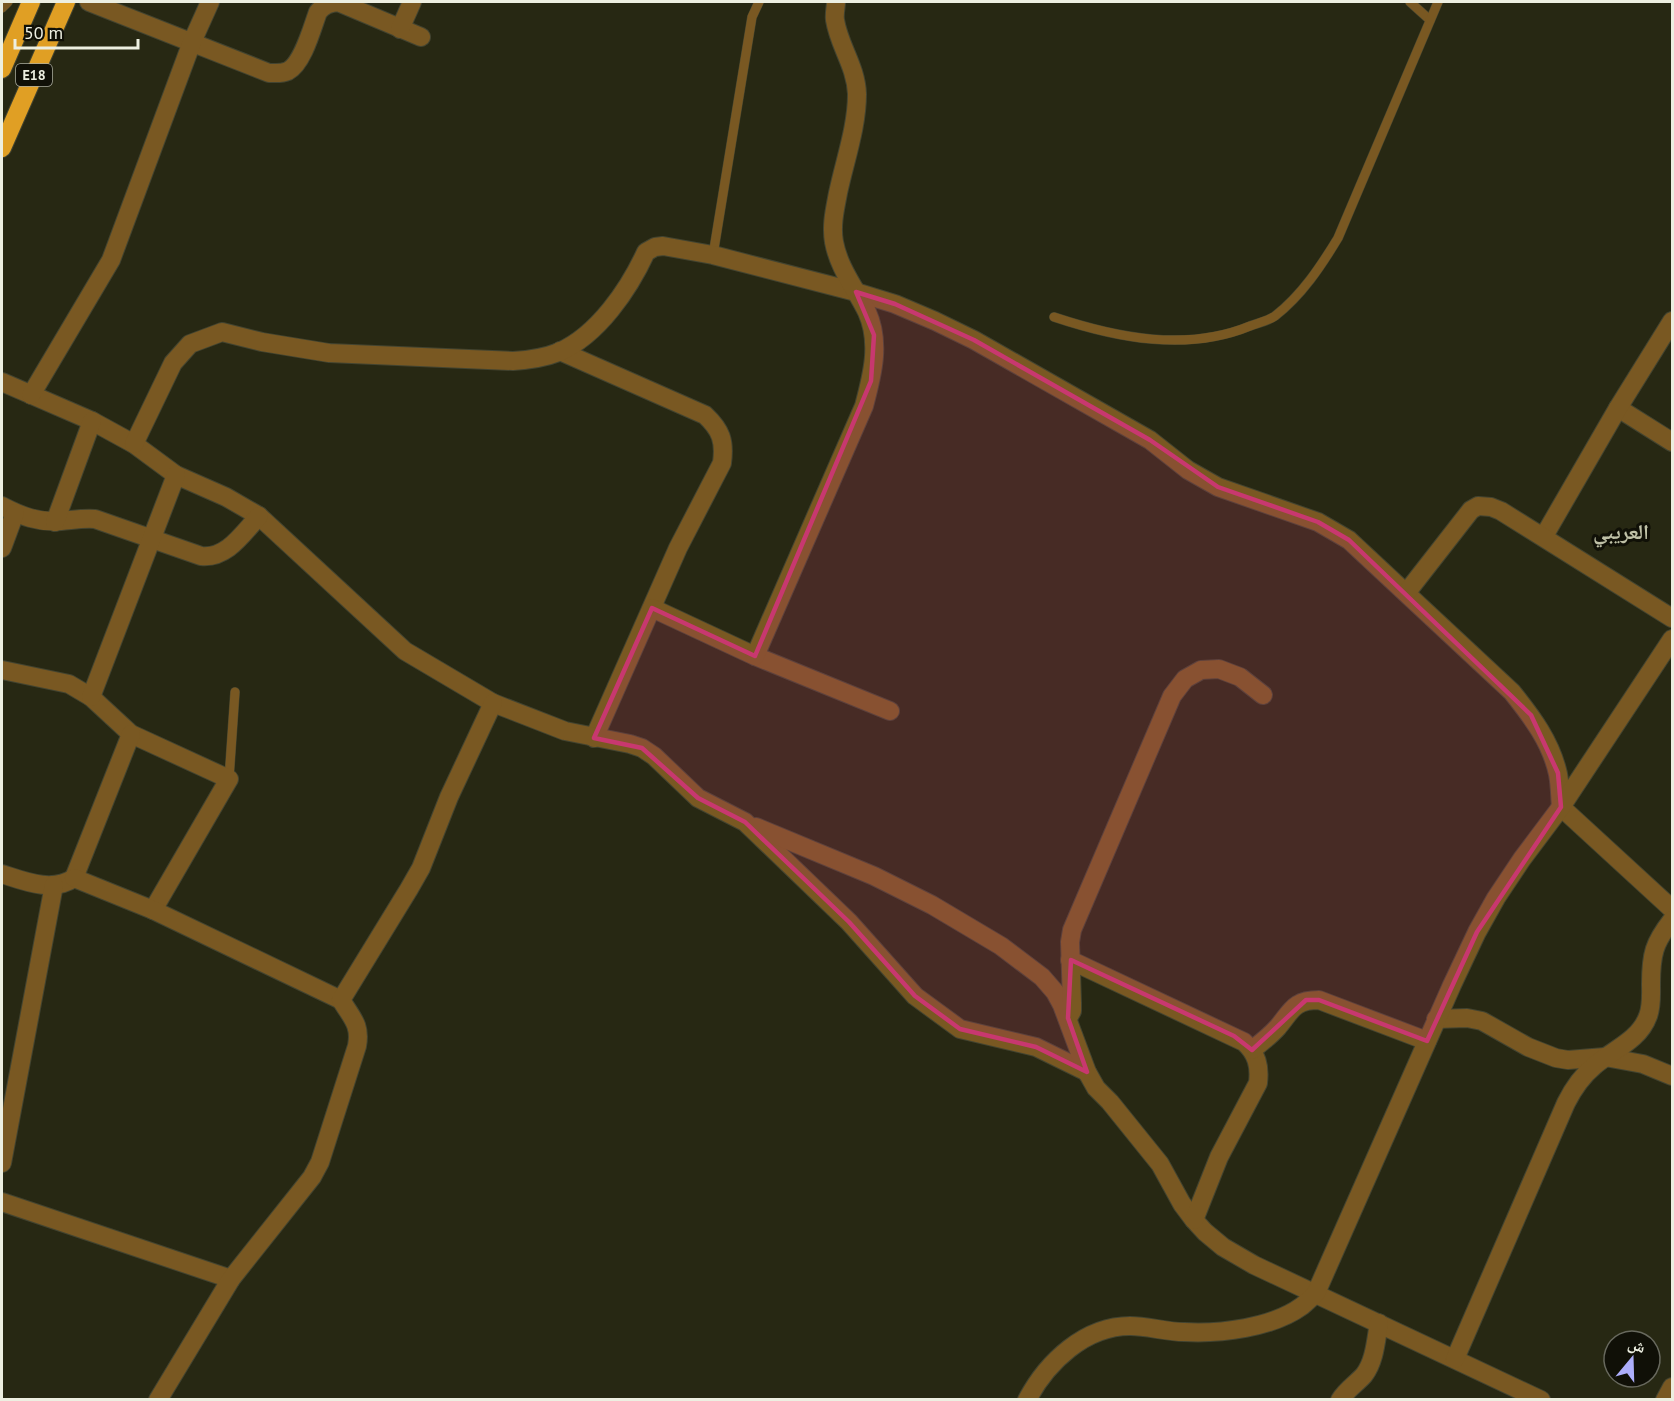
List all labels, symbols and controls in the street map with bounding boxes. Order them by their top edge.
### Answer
scale bar [15,12,138,50]
text: 50 m [24,21,63,44]
road number: E18 [16,64,52,86]
district label: العريبي [1593,518,1649,548]
north arrow [1602,1329,1662,1389]
text: ش [1626,1333,1648,1357]

